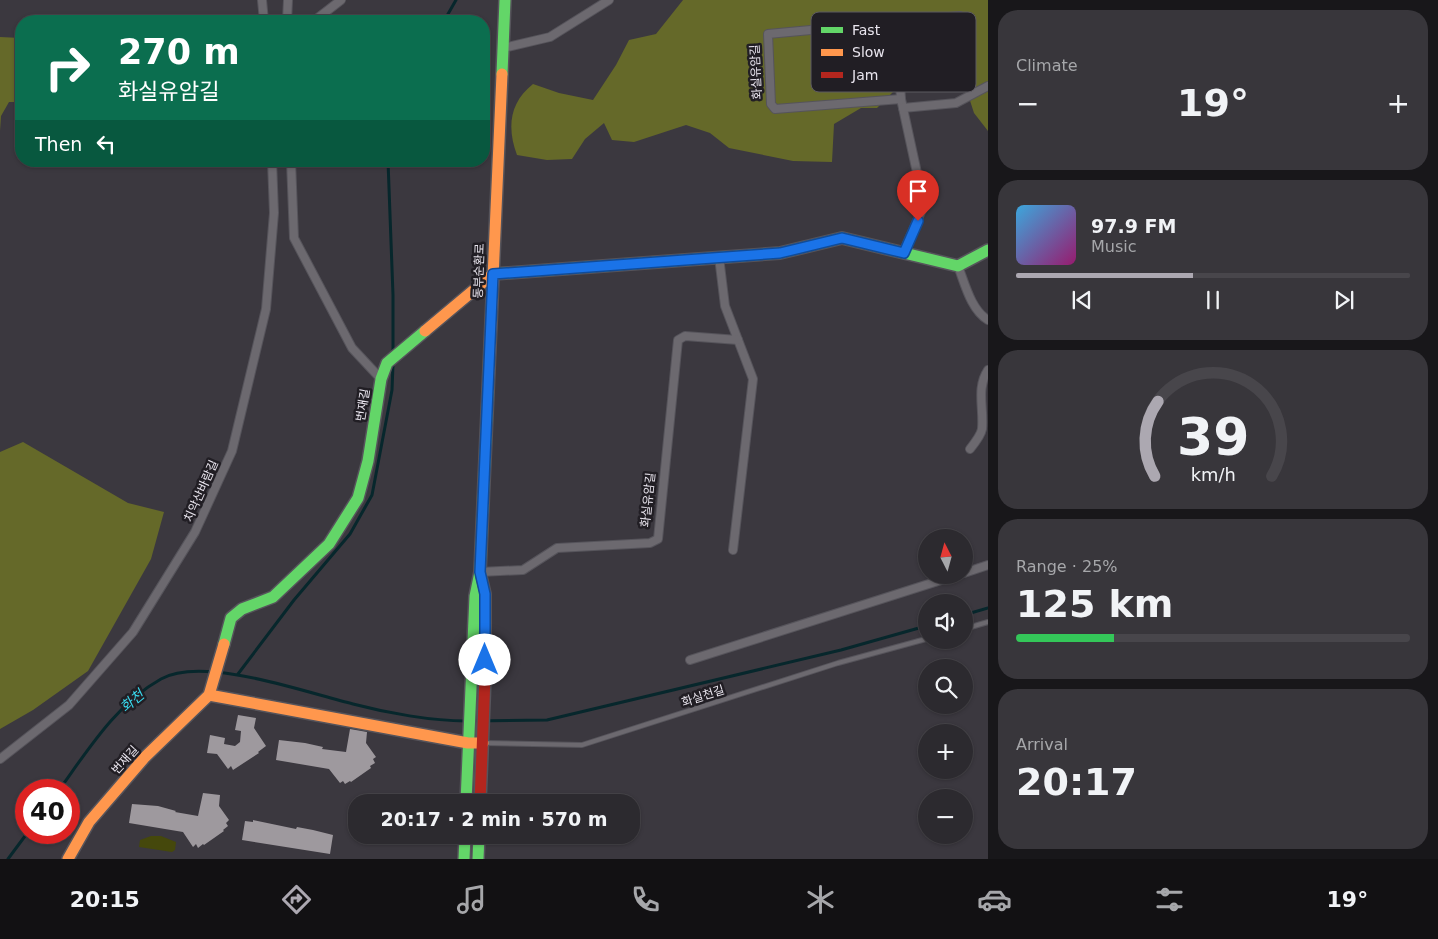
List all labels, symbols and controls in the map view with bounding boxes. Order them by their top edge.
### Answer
legend [811,12,976,92]
text: Fast [852,22,881,38]
text: 270 m [118,32,240,72]
icon: right [35,35,100,100]
street label: 화실유암길 [748,44,764,100]
text: Slow [852,44,885,60]
text: Climate [1016,56,1078,75]
text: Jam [851,67,878,83]
text: 화실유암길 [118,79,219,104]
text: 19° [1177,81,1249,125]
text: − [1016,87,1039,120]
text: + [1387,87,1410,120]
icon: left [92,130,120,158]
text: Then [35,133,82,155]
pin [897,170,939,221]
icon: arrive [904,177,932,205]
text: 97.9 FM [1091,215,1176,237]
text: Music [1091,237,1137,256]
street label: 동부순환로 [471,243,487,299]
icon: previous [1068,286,1096,314]
icon: pause [1199,286,1227,314]
icon: next [1330,286,1358,314]
street label: 번재길 [353,388,373,422]
text: 39 [1177,407,1249,467]
street label: 치악산바람길 [181,458,221,524]
text: km/h [1190,464,1236,485]
street label: 화실유암길 [638,472,658,528]
north arrow [918,529,972,584]
map controls [918,529,973,844]
text: Range · 25% [1016,557,1118,576]
text: 125 km [1016,582,1173,626]
button: sound [918,594,973,649]
position arrow [458,633,510,685]
button: search [918,659,973,714]
street label: 화실천길 [680,683,726,709]
water label: 화천 [117,686,148,715]
button: + [918,724,973,779]
text: Arrival [1016,735,1068,754]
street label: 번재길 [109,743,141,777]
text: 20:17 [1016,760,1137,804]
speed limit sign: 40 [15,779,80,844]
button: − [918,789,973,844]
text: 20:17 · 2 min · 570 m [380,808,608,830]
icon: directions [279,882,314,917]
icon: music [454,882,489,917]
icon: phone [628,882,663,917]
icon: climate [803,882,838,917]
icon: car [977,882,1012,917]
icon: filters [1152,882,1187,917]
text: 20:15 [70,887,140,912]
text: 19° [1327,887,1368,912]

